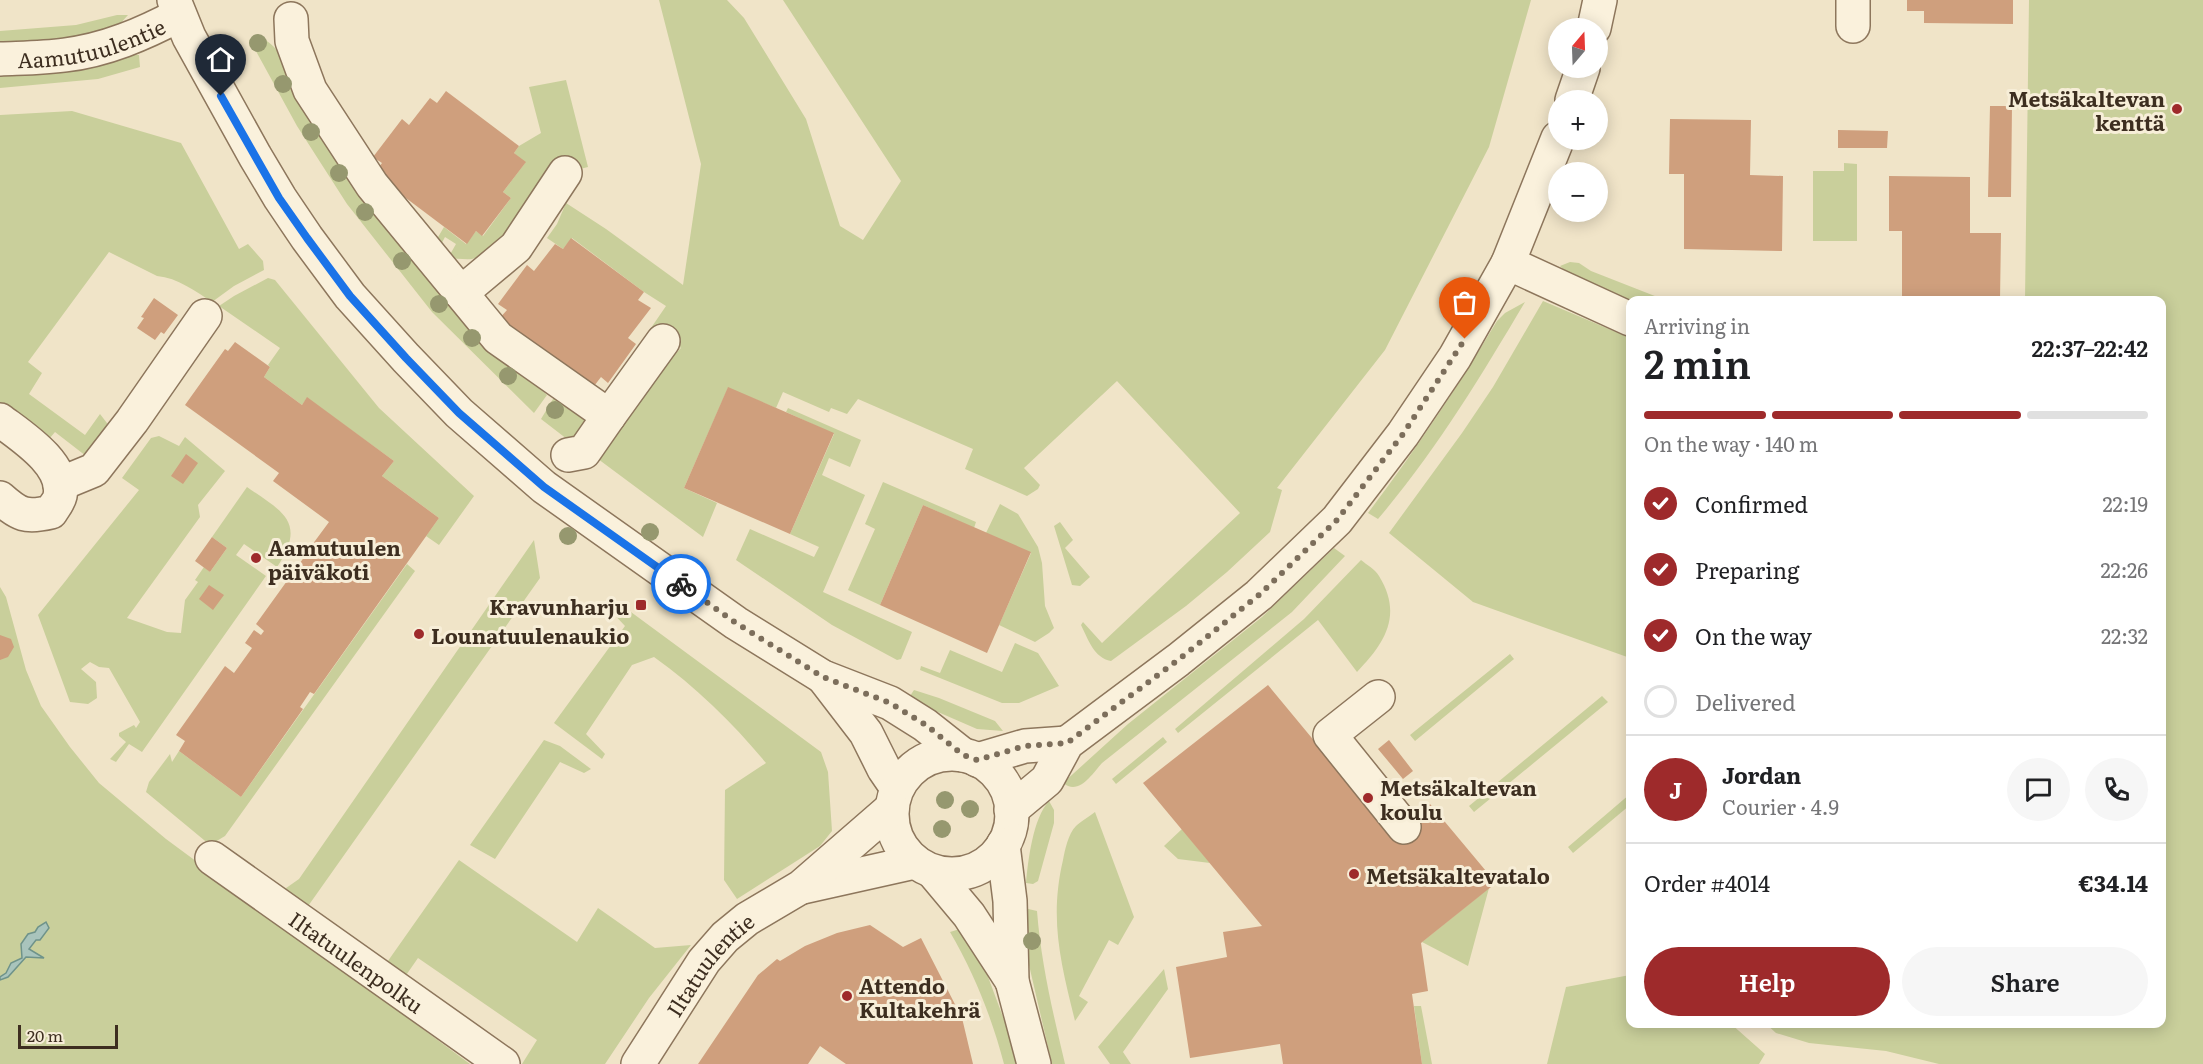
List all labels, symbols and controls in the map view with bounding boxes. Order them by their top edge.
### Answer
street label: Aamutuulentie [17,9,170,74]
north arrow [1548,18,1608,78]
map controls [1548,18,1608,222]
pin [195,34,246,96]
icon: home [204,43,237,76]
place label: Metsäkaltevan kenttä [2008,82,2166,137]
button: + [1548,90,1608,150]
marker: Metsäkaltevan kenttä [2170,102,2184,116]
button: − [1548,162,1608,222]
pin [1439,277,1490,339]
icon: bag [1448,286,1481,319]
text: Arriving in [1644,310,1750,340]
text: 22:37–22:42 [2031,331,2148,364]
text: 2 min [1644,333,1751,391]
text: On the way · 140 m [1644,428,1818,458]
icon: check [1644,487,1677,520]
text: Confirmed [1695,487,1808,520]
text: 22:19 [2102,488,2148,518]
place label: Aamutuulen päiväkoti [268,531,401,586]
marker: Aamutuulen päiväkoti [249,551,263,565]
icon: check [1644,553,1677,586]
text: Preparing [1695,553,1799,586]
courier [651,554,711,614]
text: 22:26 [2100,554,2148,584]
icon: bike [665,568,698,601]
place label: Kravunharju [489,590,629,621]
marker: Kravunharju [634,598,648,612]
place label: Lounatuulenaukio [431,619,629,650]
icon: check [1644,619,1677,652]
text: On the way [1695,619,1812,652]
text: 22:32 [2101,620,2148,650]
marker: Lounatuulenaukio [412,627,426,641]
text: Delivered [1695,685,1796,718]
text: Jordan [1722,758,1801,791]
button: chat [2007,758,2070,821]
button: phone [2085,758,2148,821]
place label: Metsäkaltevan koulu [1380,771,1537,826]
text: J [1669,773,1682,806]
marker: Metsäkaltevan koulu [1361,791,1375,805]
text: Courier · 4.9 [1722,791,1839,821]
place label: Metsäkaltevatalo [1366,859,1550,890]
text: Order #4014 [1644,866,1770,899]
text: €34.14 [2078,866,2148,899]
marker: Metsäkaltevatalo [1347,867,1361,881]
street label: Iltatuulenpolku [284,902,431,1019]
street label: Iltatuulentie [657,905,760,1022]
button: Help [1644,947,1890,1016]
button: Share [1902,947,2148,1016]
place label: Attendo Kultakehrä [859,969,982,1024]
marker: Attendo Kultakehrä [840,989,854,1003]
scale bar [18,1022,118,1050]
text: 20 m [27,1023,63,1047]

